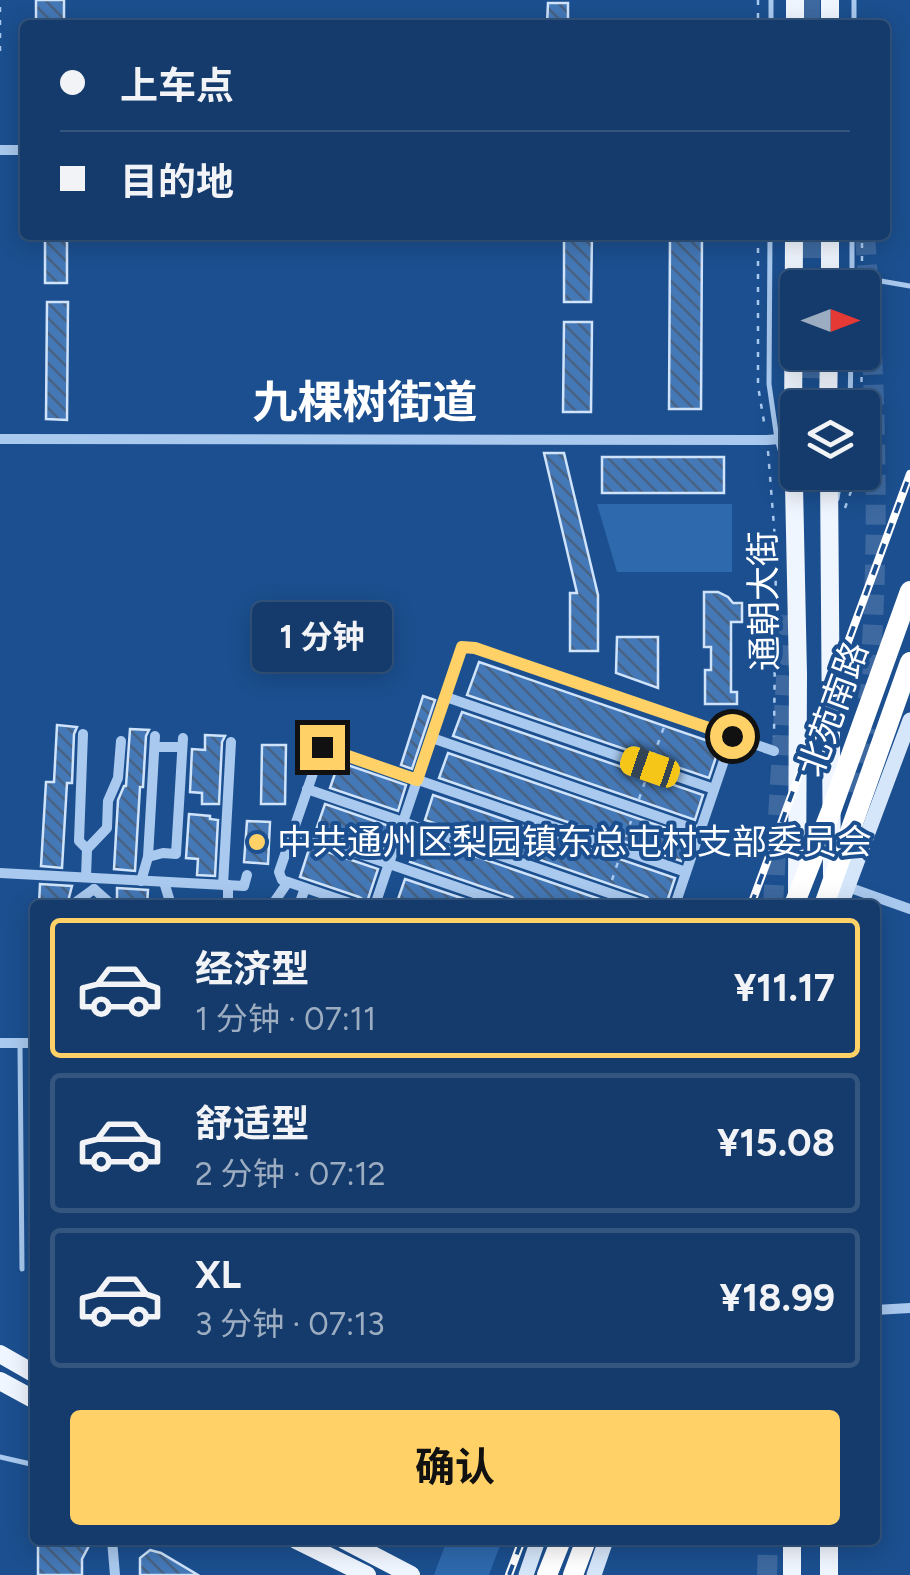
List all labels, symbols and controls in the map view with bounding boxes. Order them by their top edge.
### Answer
text: 上车点 [120,63,234,109]
text: 目的地 [120,159,234,205]
north arrow [780,270,880,370]
map controls [780,270,880,490]
district label: 九棵树街道 [252,375,478,429]
button: layers [780,390,880,490]
street label: 通朝大街 [742,531,786,671]
callout: 1 分钟 [252,602,392,672]
text: 1 分钟 [279,618,365,656]
street label: 北苑南路 [789,636,877,782]
route start [710,714,755,759]
route end [300,725,345,770]
car [617,743,683,791]
place label: 中共通州区梨园镇东总屯村支部委员会 [277,821,872,863]
marker: 中共通州区梨园镇东总屯村支部委员会 [246,831,268,853]
icon: car [75,943,165,1033]
text: 经济型 [195,946,309,992]
text: ¥11.17 [734,965,835,1011]
text: 1 分钟 · 07:11 [195,1000,376,1038]
icon: car [75,1098,165,1188]
text: 舒适型 [195,1101,309,1147]
text: ¥15.08 [717,1120,835,1166]
text: 2 分钟 · 07:12 [195,1155,386,1193]
text: XL [195,1252,241,1298]
icon: car [75,1253,165,1343]
text: ¥18.99 [720,1275,835,1321]
text: 3 分钟 · 07:13 [195,1305,385,1343]
button: 确认 [70,1410,840,1525]

